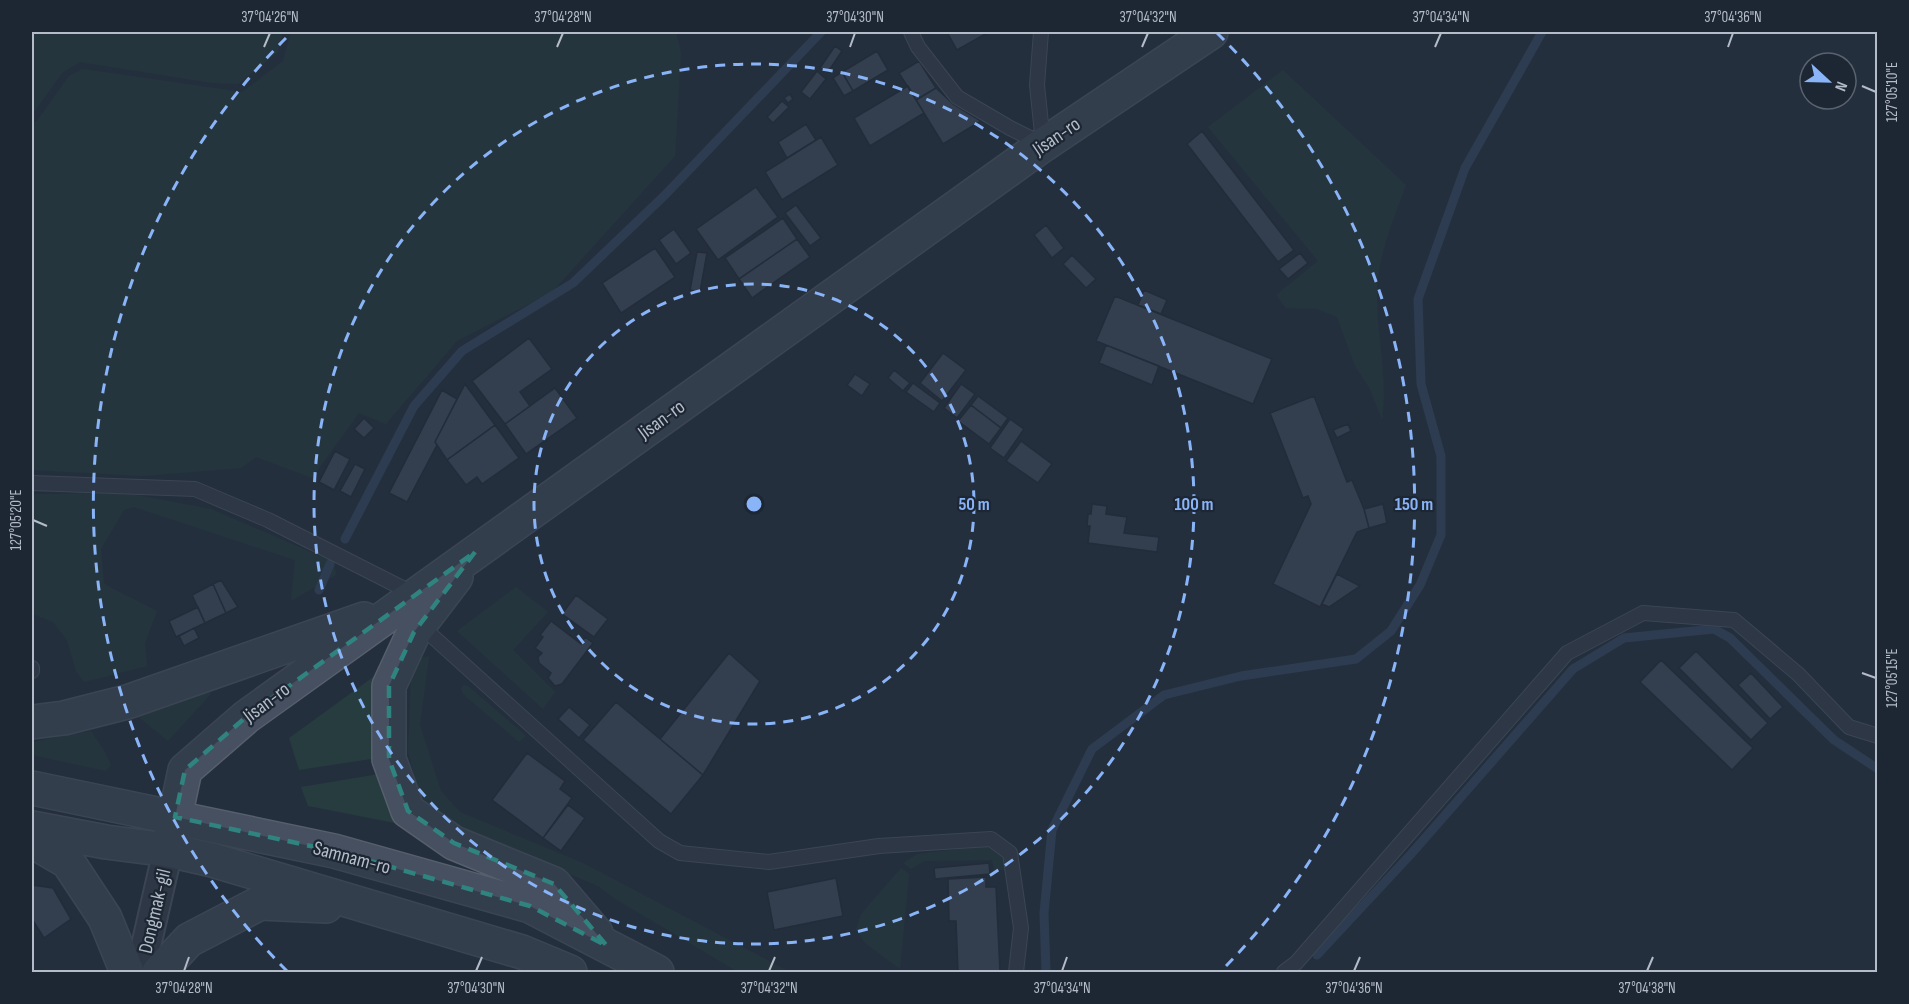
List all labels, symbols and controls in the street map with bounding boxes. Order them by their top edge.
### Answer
text: 37°04'26"N [241,8,299,27]
text: 37°04'28"N [534,8,592,27]
text: 37°04'30"N [826,8,884,27]
text: 37°04'32"N [1119,8,1177,27]
text: 37°04'34"N [1412,8,1470,27]
text: 37°04'36"N [1704,8,1762,27]
north arrow [1798,51,1858,111]
text: 127°05'10"E [1883,62,1902,122]
text: N [1830,79,1851,94]
street label: Jisan-ro [1027,112,1085,162]
street label: Jisan-ro [633,395,690,445]
text: 127°05'20"E [7,489,26,551]
centre of rings [744,494,764,514]
text: 50 m [958,494,990,515]
text: 100 m [1175,494,1214,515]
text: 150 m [1395,494,1433,515]
text: 127°05'15"E [1883,648,1902,708]
street label: Jisan-ro [238,677,295,729]
street label: Samnam-ro [310,836,393,880]
street label: Dongmak-gil [134,867,176,956]
text: 37°04'28"N [155,979,213,998]
text: 37°04'30"N [447,979,505,998]
text: 37°04'32"N [740,979,798,998]
text: 37°04'34"N [1033,979,1091,998]
text: 37°04'36"N [1325,979,1383,998]
text: 37°04'38"N [1618,979,1676,998]

